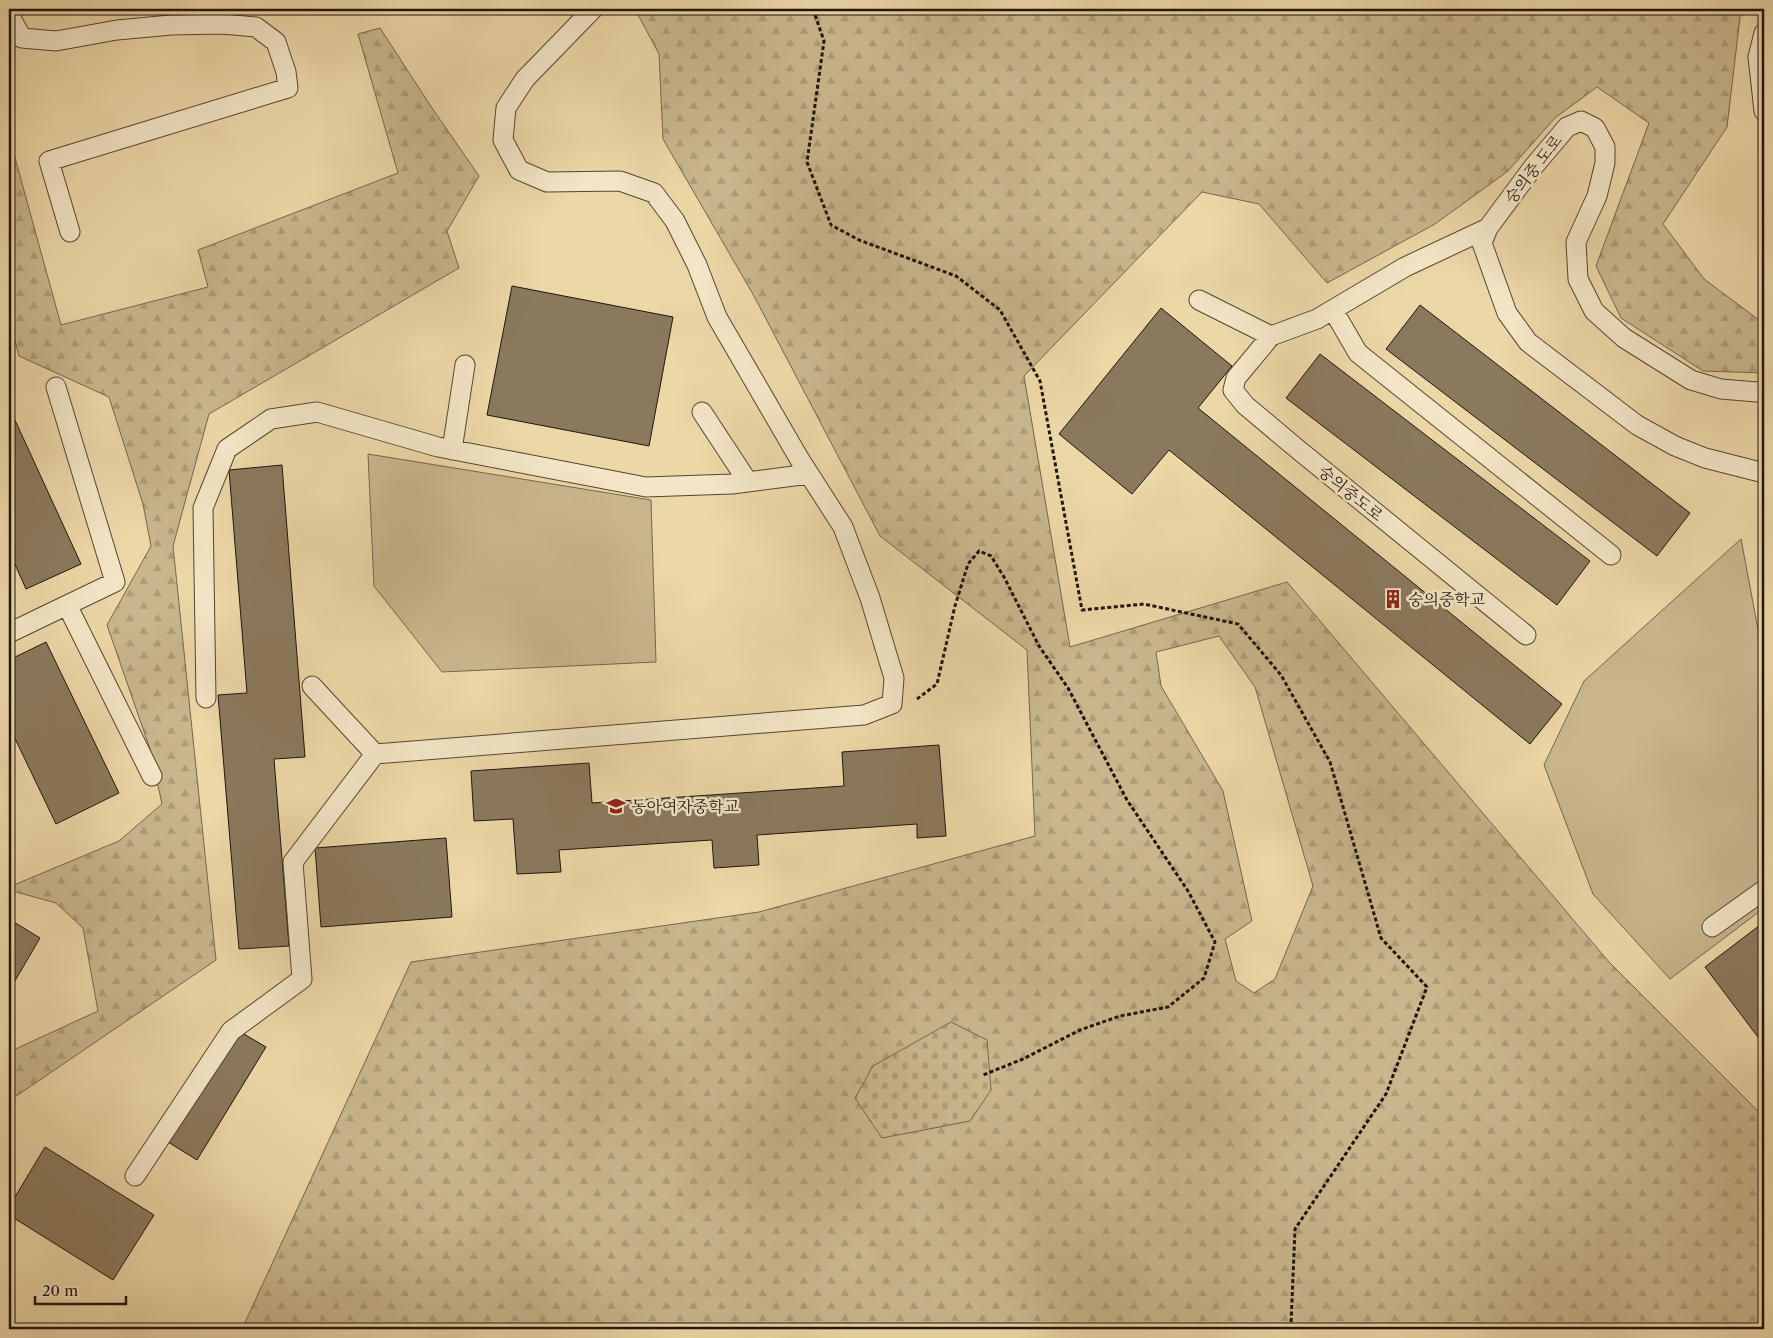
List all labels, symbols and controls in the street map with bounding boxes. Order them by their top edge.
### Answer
street label: 숭의중 도로 [1500,130,1566,207]
street label: 숭의중도로 [1315,461,1388,525]
building icon: 숭의중학교 [1382,588,1404,610]
place label: 숭의중학교 [1408,589,1485,609]
school or university icon: 동아여자중학교 [605,795,627,817]
place label: 동아여자중학교 [631,796,739,816]
scale bar [35,1273,126,1305]
text: 20 m [42,1281,78,1300]

